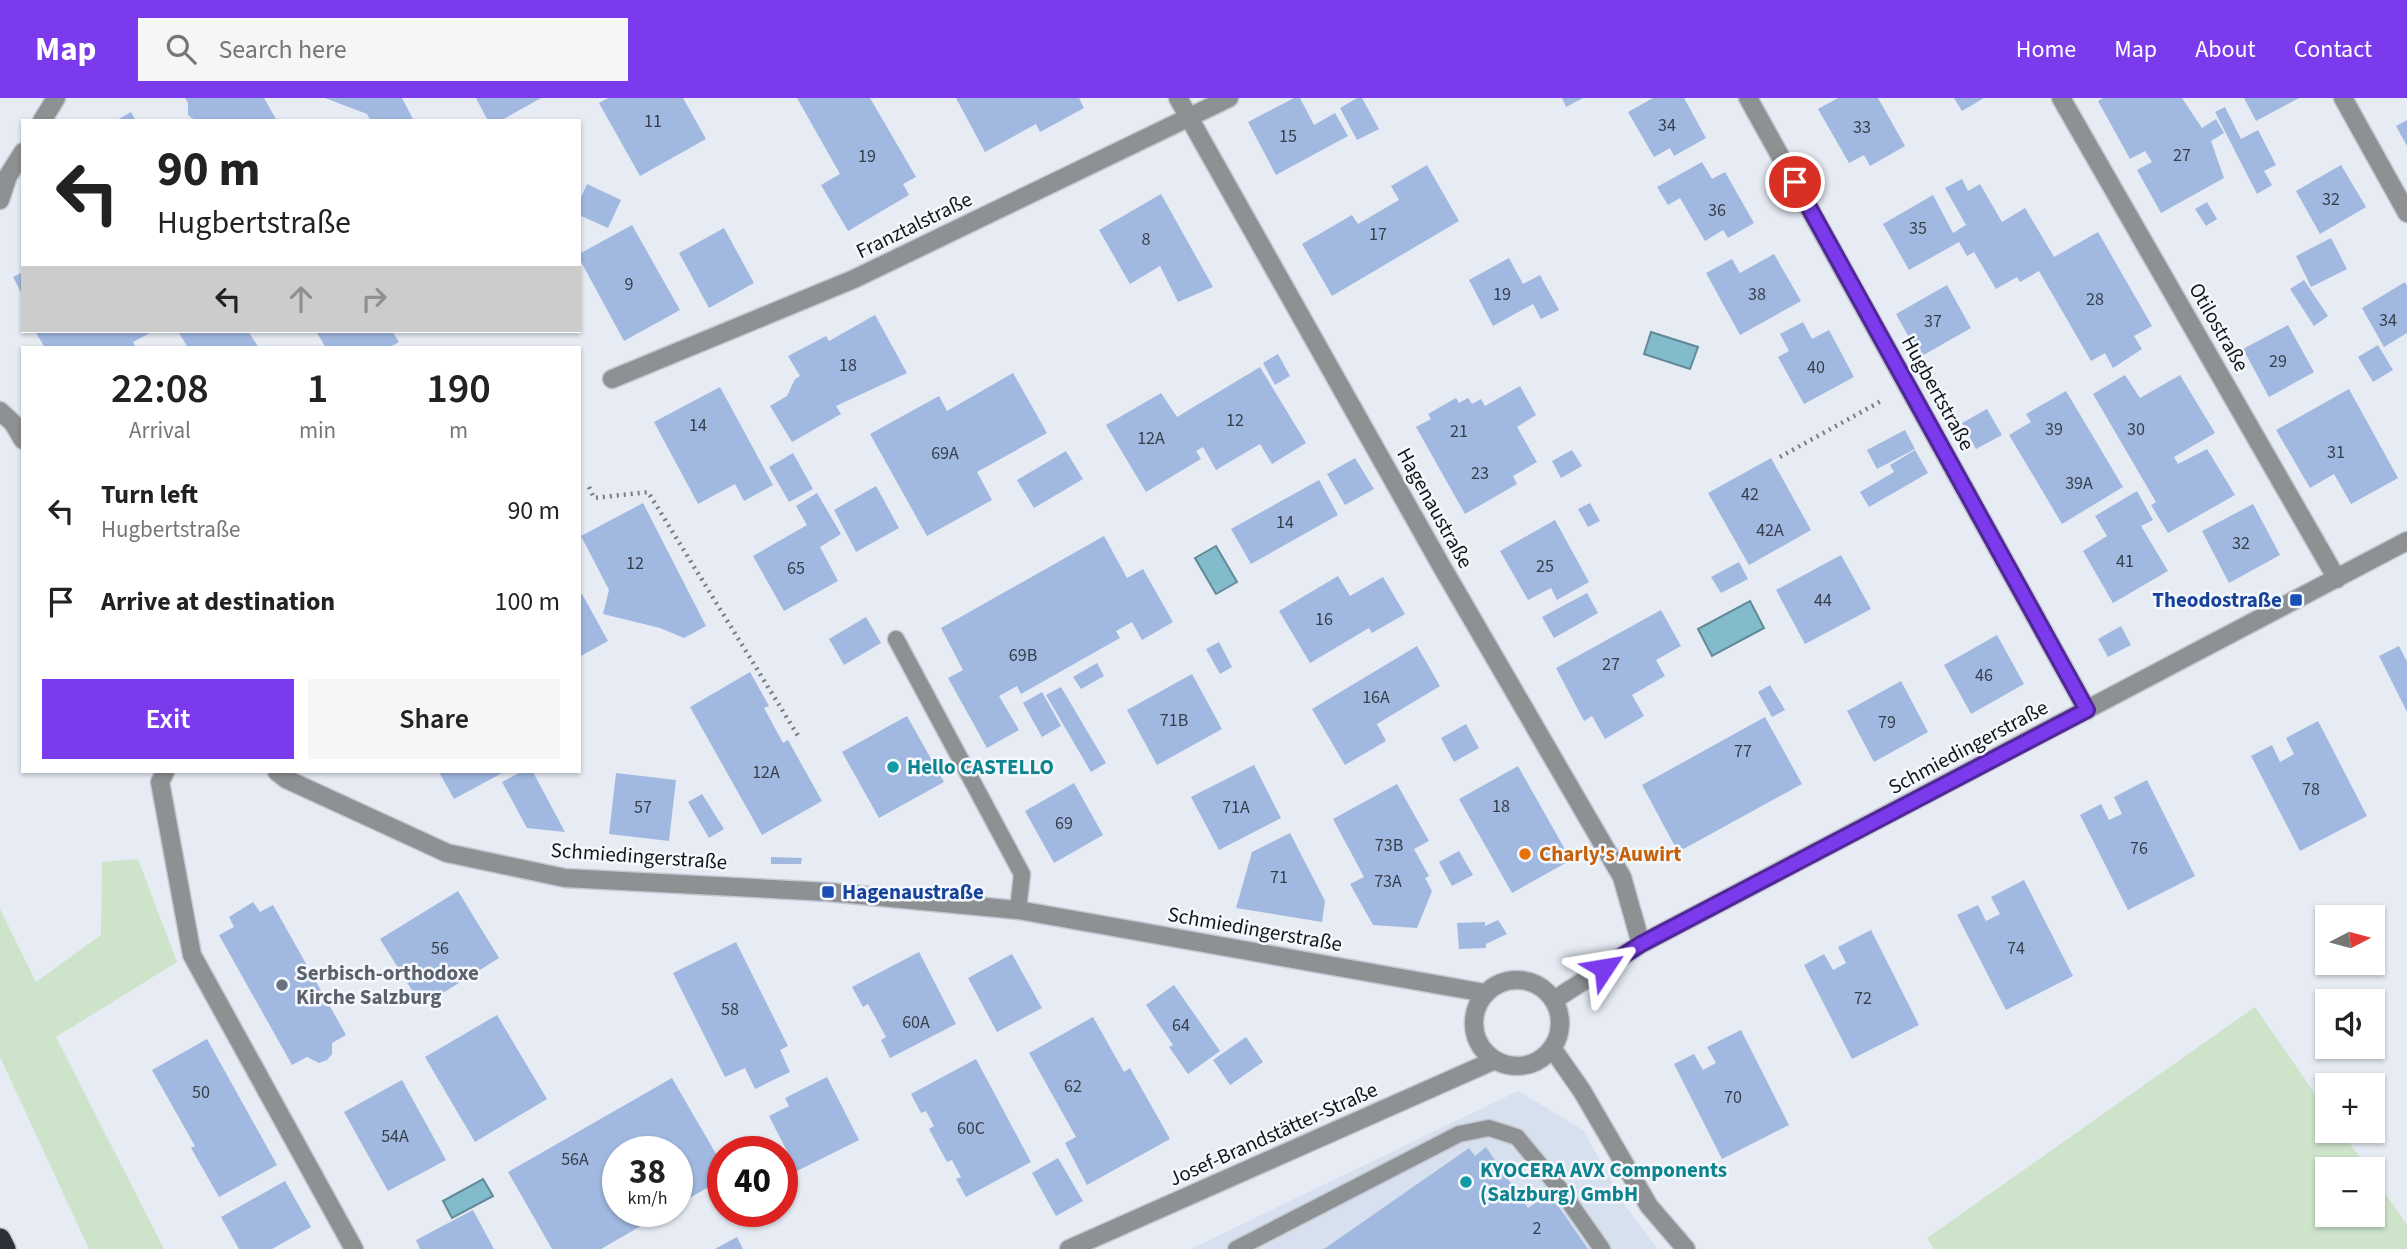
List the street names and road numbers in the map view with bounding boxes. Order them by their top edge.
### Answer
street label: Franztalstraße [851,184,977,266]
street label: Otilostraße [2181,277,2257,377]
street label: Hugbertstraße [1894,330,1982,456]
street label: Hagenaustraße [1389,442,1481,574]
street label: Schmiedingerstraße [1883,692,2053,802]
street label: Schmiedingerstraße [550,835,728,877]
street label: Schmiedingerstraße [1165,899,1345,959]
street label: Josef-Brandstätter-Straße [1164,1074,1382,1194]

